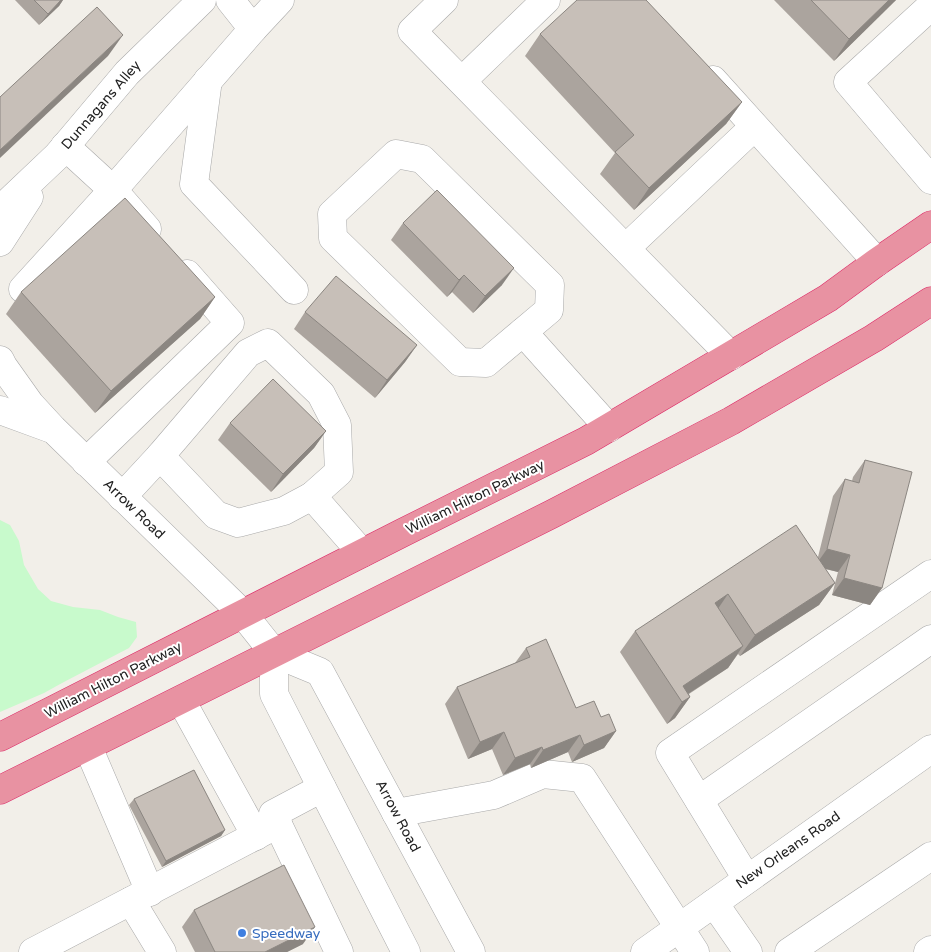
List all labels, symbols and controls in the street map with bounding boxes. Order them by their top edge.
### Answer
street label: Dunnagans Alley [58,57,145,153]
street label: William Hilton Parkway [403,456,547,538]
street label: Arrow Road [100,475,168,543]
street label: William Hilton Parkway [42,638,185,722]
street label: Arrow Road [372,777,424,855]
street label: New Orleans Road [733,808,843,892]
place label: Speedway [252,925,321,942]
marker: Speedway [236,927,248,939]

